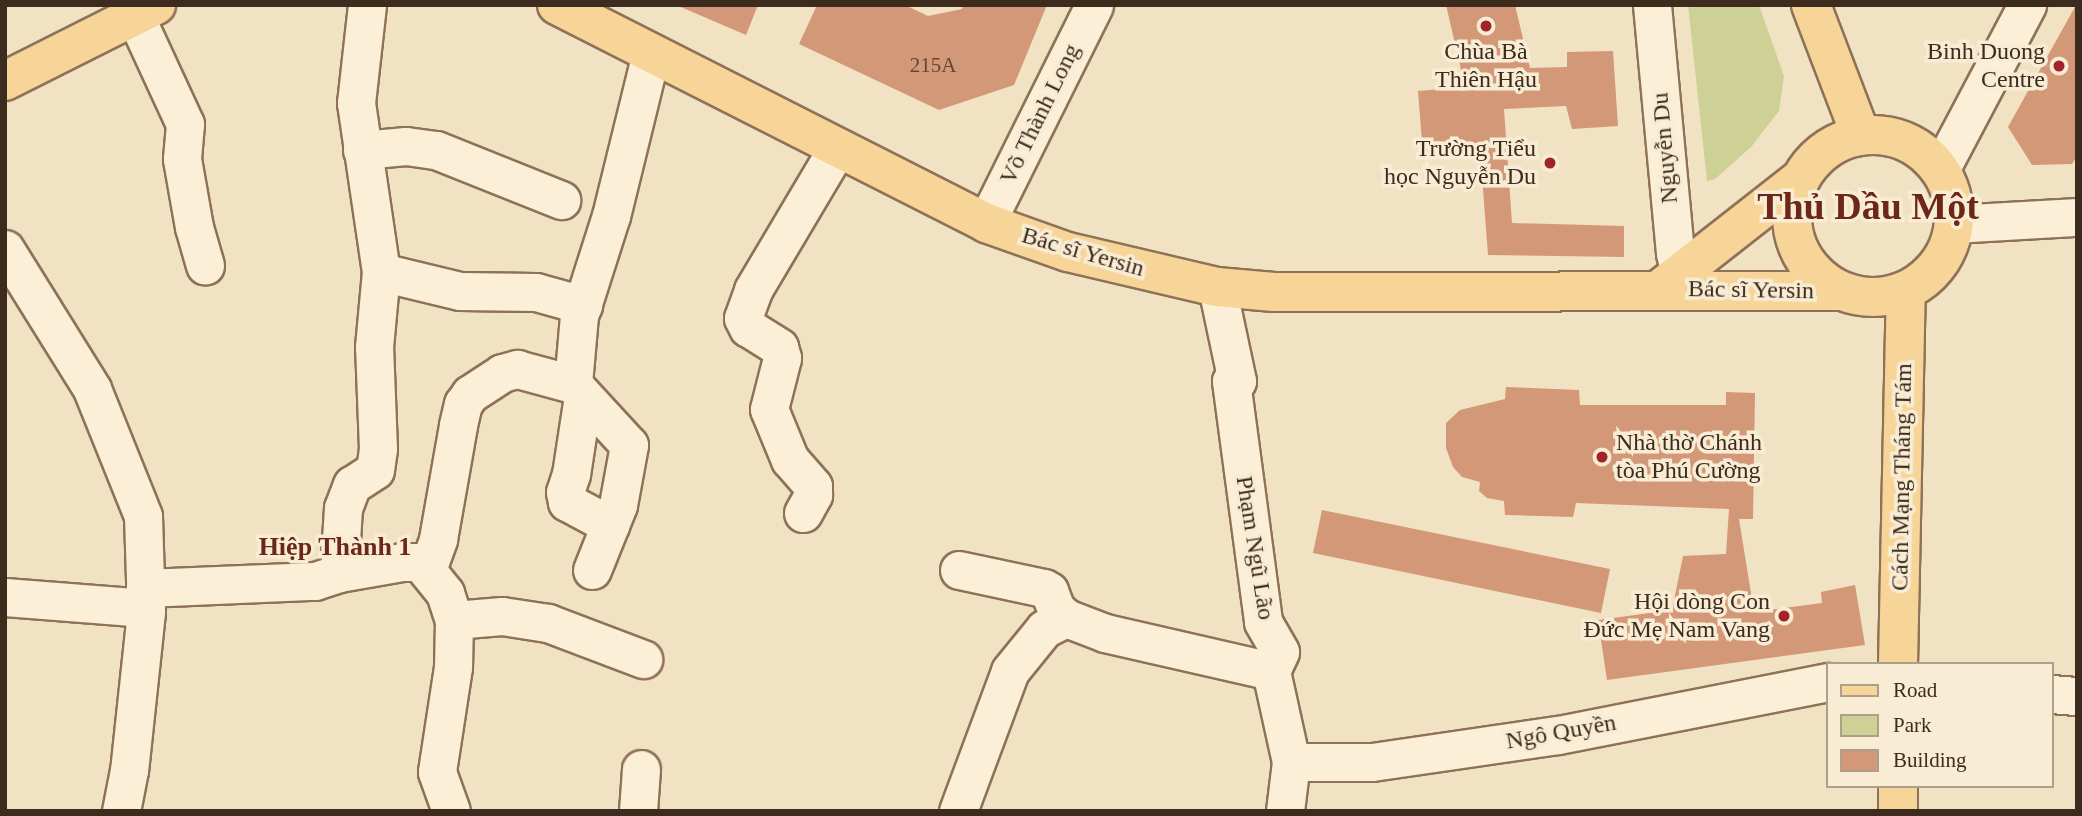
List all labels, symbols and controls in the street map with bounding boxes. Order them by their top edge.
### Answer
marker: Chùa Bà Thiên Hậu [1478,18,1494,34]
place label: Chùa Bà Thiên Hậu [1435,38,1537,94]
place label: Binh Duong Centre [1927,38,2045,94]
street label: Võ Thành Long [993,39,1087,189]
house number: 215A [910,52,956,78]
marker: Binh Duong Centre [2051,58,2067,74]
street label: Nguyễn Du [1646,91,1684,205]
place label: Trường Tiểu học Nguyễn Du [1384,135,1536,191]
marker: Trường Tiểu học Nguyễn Du [1542,155,1558,171]
district label: Thủ Dầu Một [1757,184,1979,230]
street label: Bác sĩ Yersin [1018,221,1148,283]
street label: Bác sĩ Yersin [1687,274,1815,306]
street label: Cách Mạng Tháng Tám [1886,362,1918,592]
place label: Nhà thờ Chánh tòa Phú Cường [1616,429,1762,485]
marker: Nhà thờ Chánh tòa Phú Cường [1594,449,1610,465]
street label: Phạm Ngũ Lão [1229,474,1281,622]
district label: Hiệp Thành 1 [258,531,412,563]
place label: Hội dòng Con Đức Mẹ Nam Vang [1583,588,1770,644]
marker: Hội dòng Con Đức Mẹ Nam Vang [1776,608,1792,624]
legend [1826,662,2054,788]
text: Road [1893,678,1937,702]
street label: Ngô Quyền [1504,708,1618,756]
text: Park [1893,713,1932,737]
text: Building [1893,748,1967,772]

